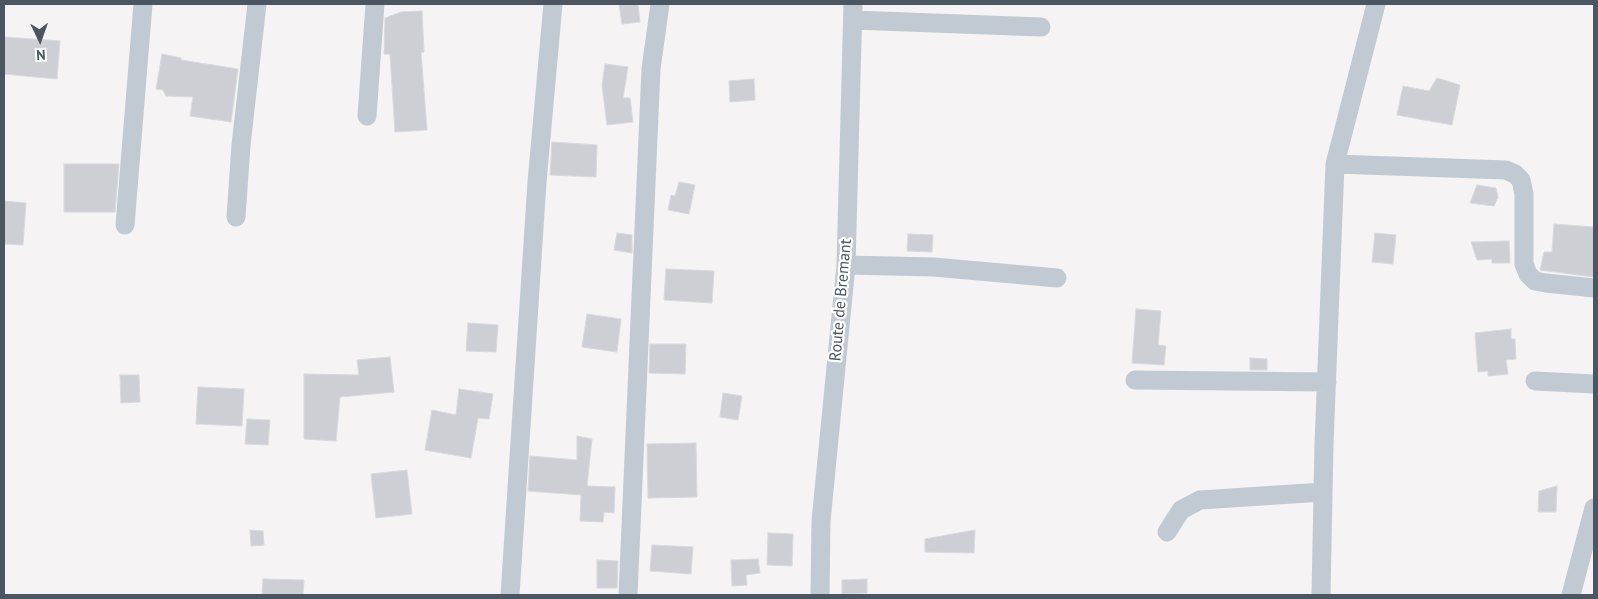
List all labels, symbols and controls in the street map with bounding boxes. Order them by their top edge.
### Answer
north arrow [15,15,65,65]
text: N [36,46,46,64]
street label: Route de Bremant [826,238,856,362]

